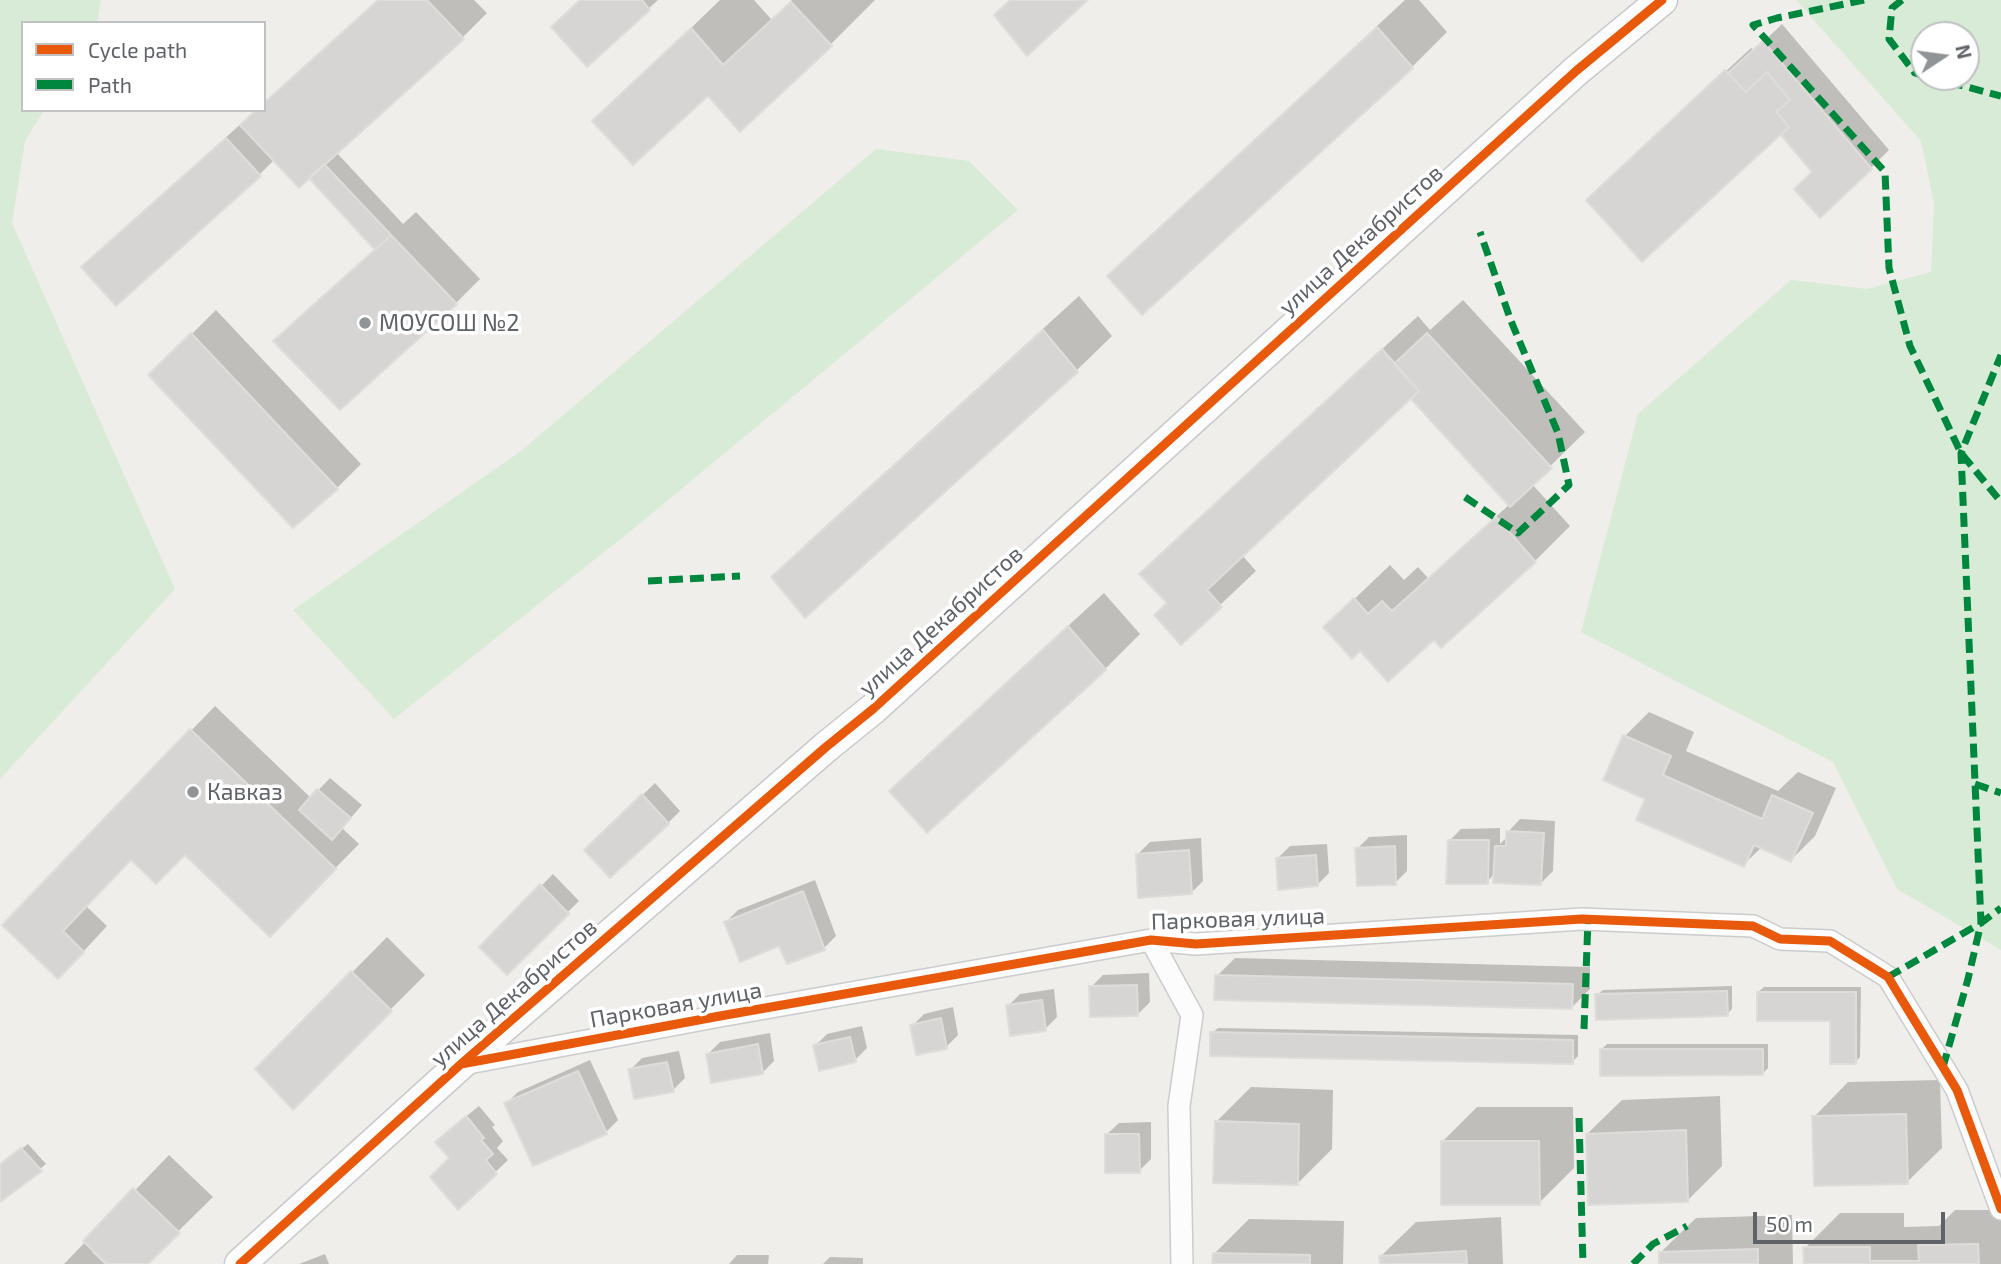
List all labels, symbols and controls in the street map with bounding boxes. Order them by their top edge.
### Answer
legend [21,21,266,112]
north arrow [1910,21,1980,91]
text: Cycle path [88,37,187,62]
text: N [1951,42,1977,61]
text: Path [88,72,132,97]
street label: улица Декабристов [1273,159,1449,321]
place label: МОУСОШ №2 [379,309,519,337]
marker: МОУСОШ №2 [357,315,373,331]
street label: улица Декабристов [853,540,1029,702]
place label: Кавказ [207,778,283,806]
marker: Кавказ [185,784,201,800]
street label: Парковая улица [1150,902,1326,936]
street label: улица Декабристов [425,913,603,1073]
street label: Парковая улица [588,976,764,1034]
scale bar [1756,1198,1948,1242]
text: 50 m [1766,1211,1813,1236]

